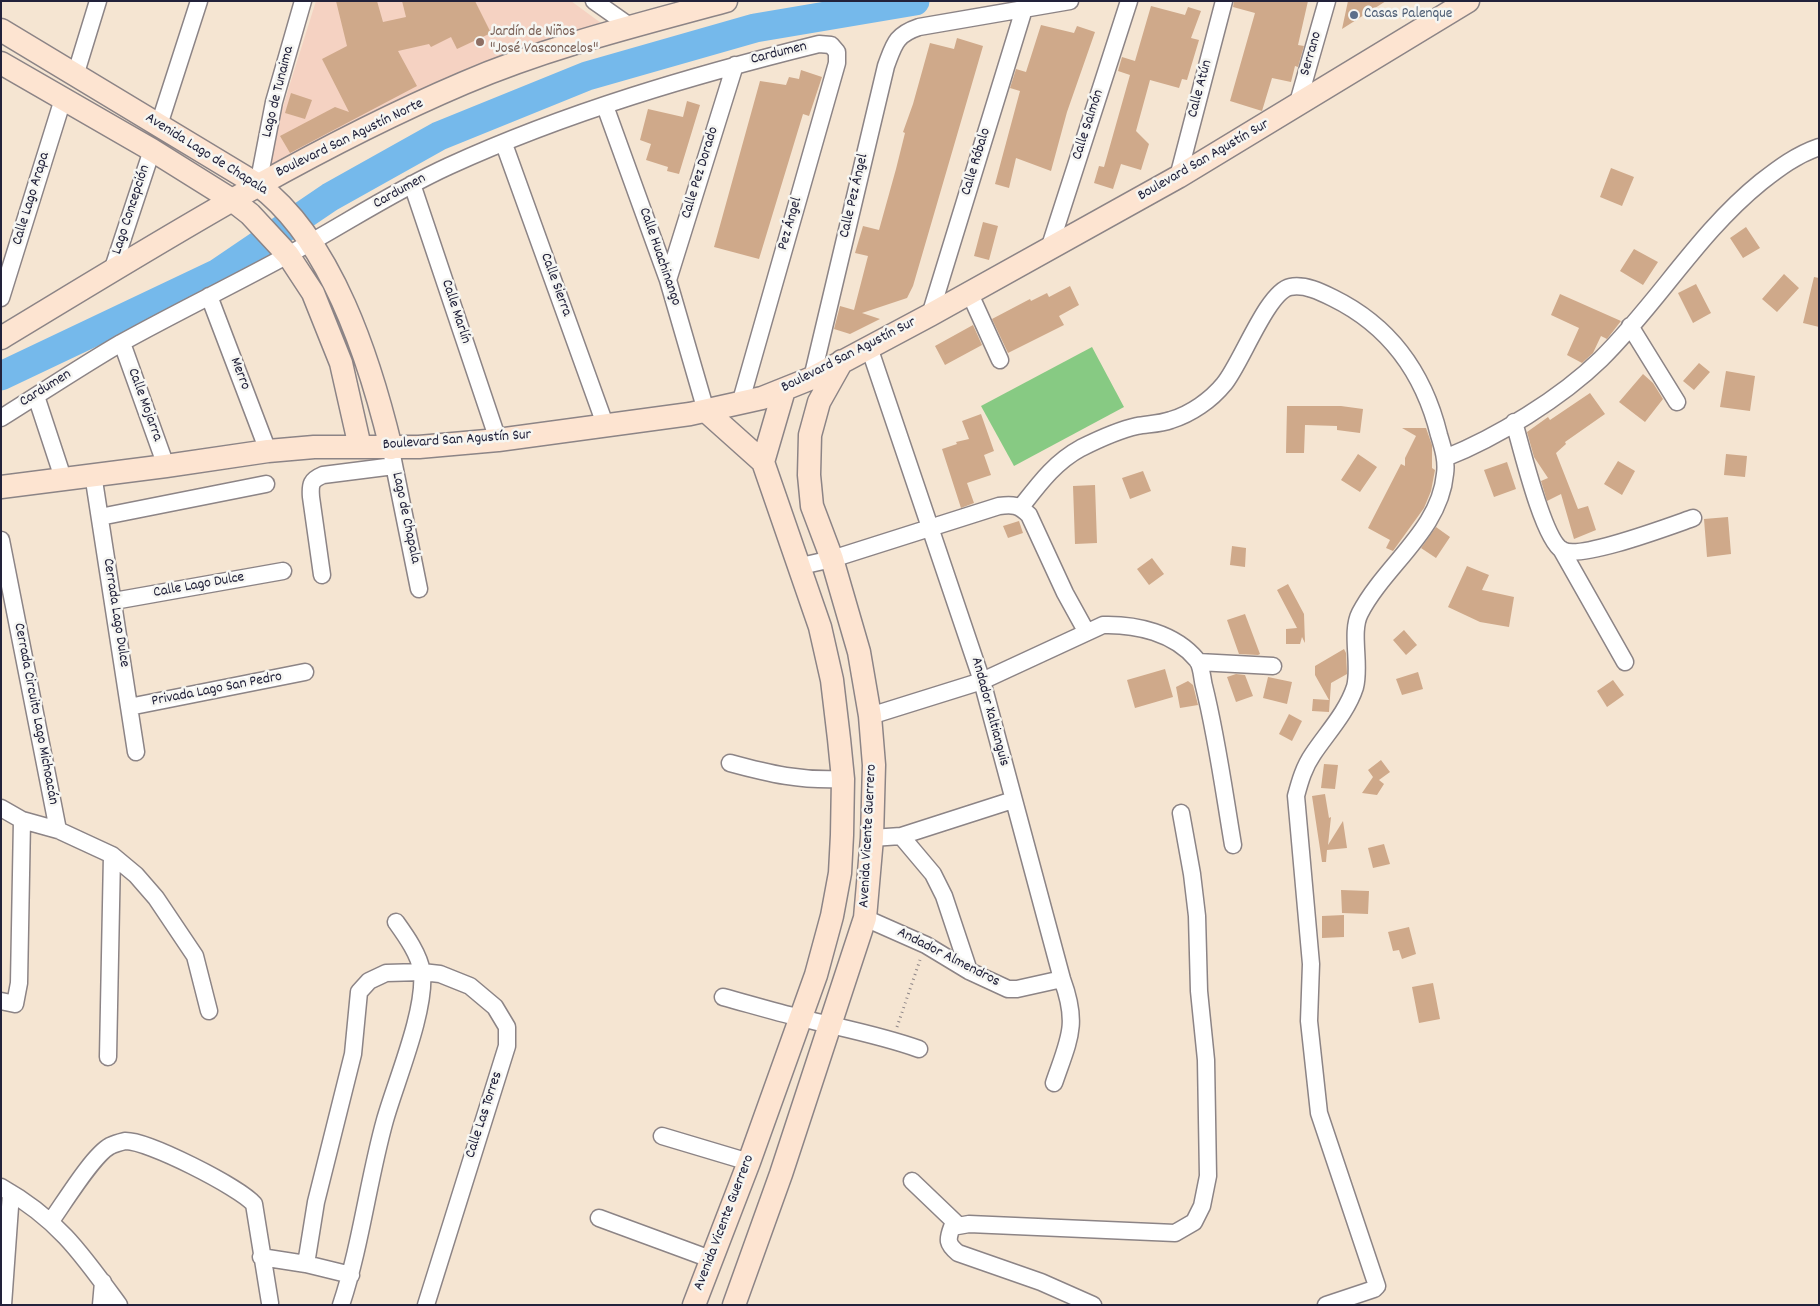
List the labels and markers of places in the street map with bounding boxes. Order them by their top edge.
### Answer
place label: Casas Palenque [1364,6,1452,24]
marker: Casas Palenque [1348,9,1360,21]
place label: Jardín de Niños "José Vasconcelos" [490,24,598,59]
marker: Jardín de Niños "José Vasconcelos" [474,36,486,48]

